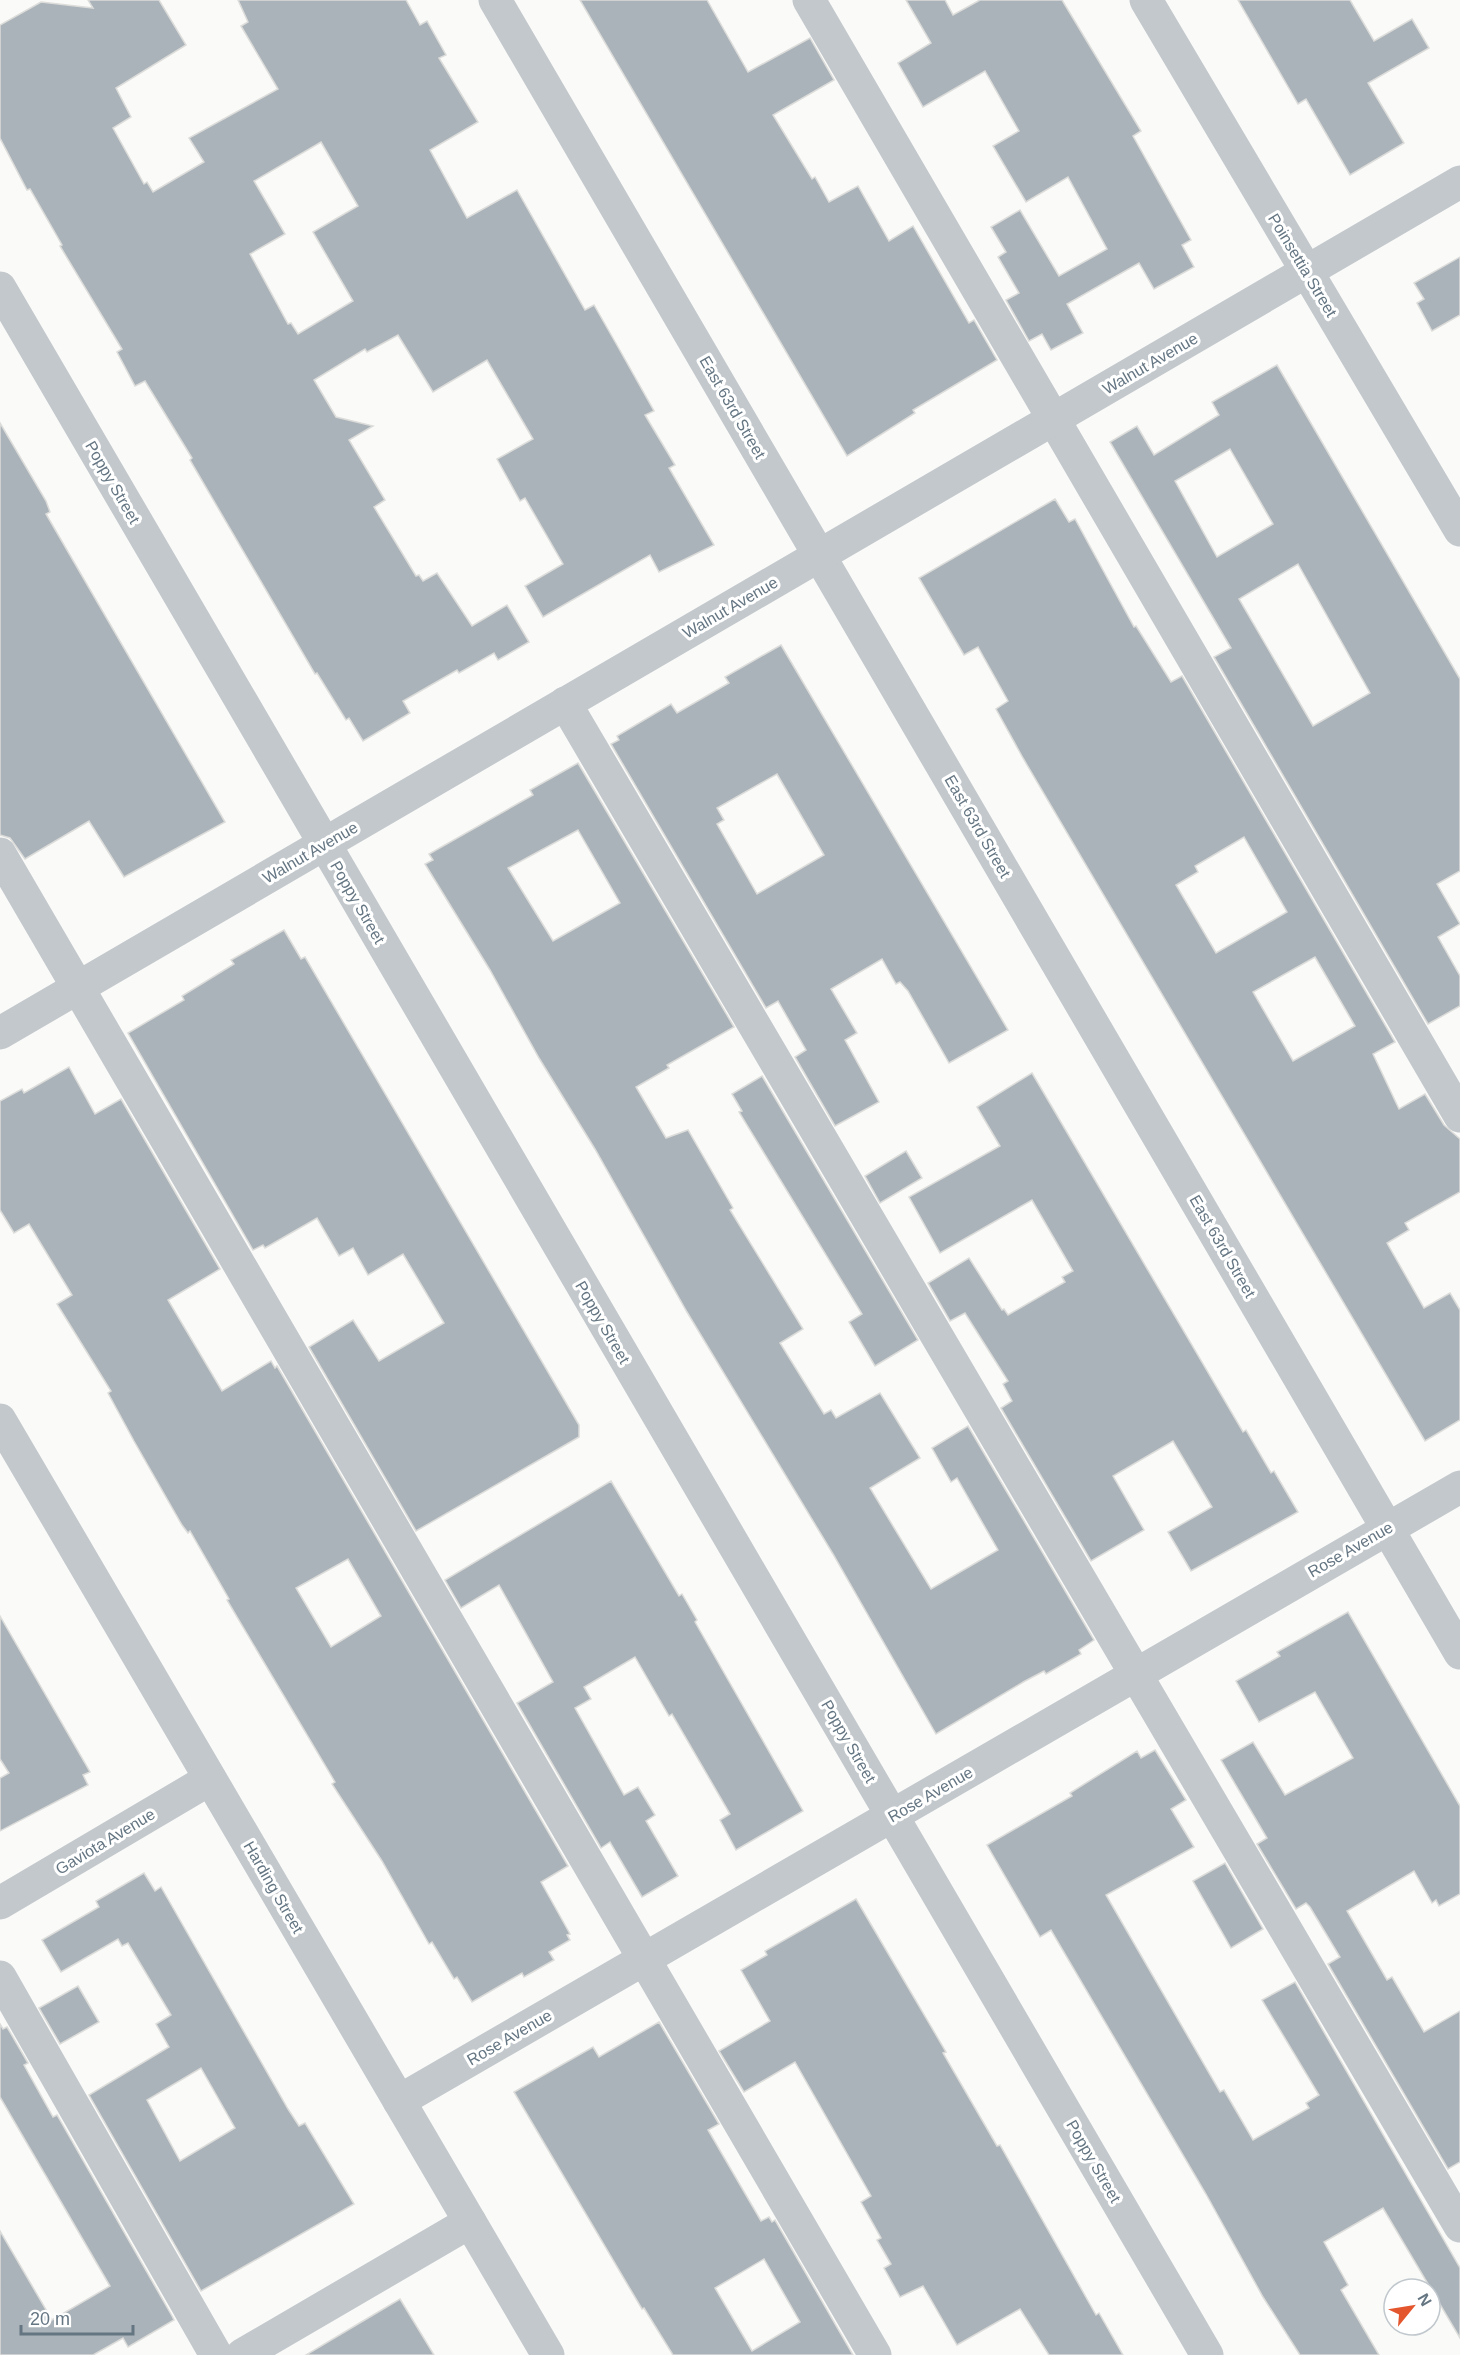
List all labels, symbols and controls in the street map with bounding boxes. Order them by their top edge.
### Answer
street label: Poinsettia Street [1265,211,1340,320]
street label: Walnut Avenue [1100,329,1201,397]
street label: East 63rd Street [696,353,769,462]
street label: Poppy Street [82,438,143,527]
street label: Walnut Avenue [680,573,781,641]
street label: East 63rd Street [941,772,1014,881]
street label: Walnut Avenue [260,818,361,886]
street label: Poppy Street [327,858,388,947]
street label: East 63rd Street [1186,1192,1259,1301]
street label: Poppy Street [572,1278,633,1367]
street label: Rose Avenue [1305,1518,1396,1581]
street label: Poppy Street [818,1697,879,1786]
street label: Rose Avenue [885,1763,976,1826]
street label: Gaviota Avenue [53,1805,158,1878]
street label: Harding Street [240,1838,307,1937]
street label: Rose Avenue [464,2006,555,2069]
street label: Poppy Street [1063,2117,1124,2206]
north arrow [1382,2277,1442,2337]
text: N [1414,2290,1435,2309]
scale bar [21,2298,134,2336]
text: 20 m [30,2309,70,2329]

